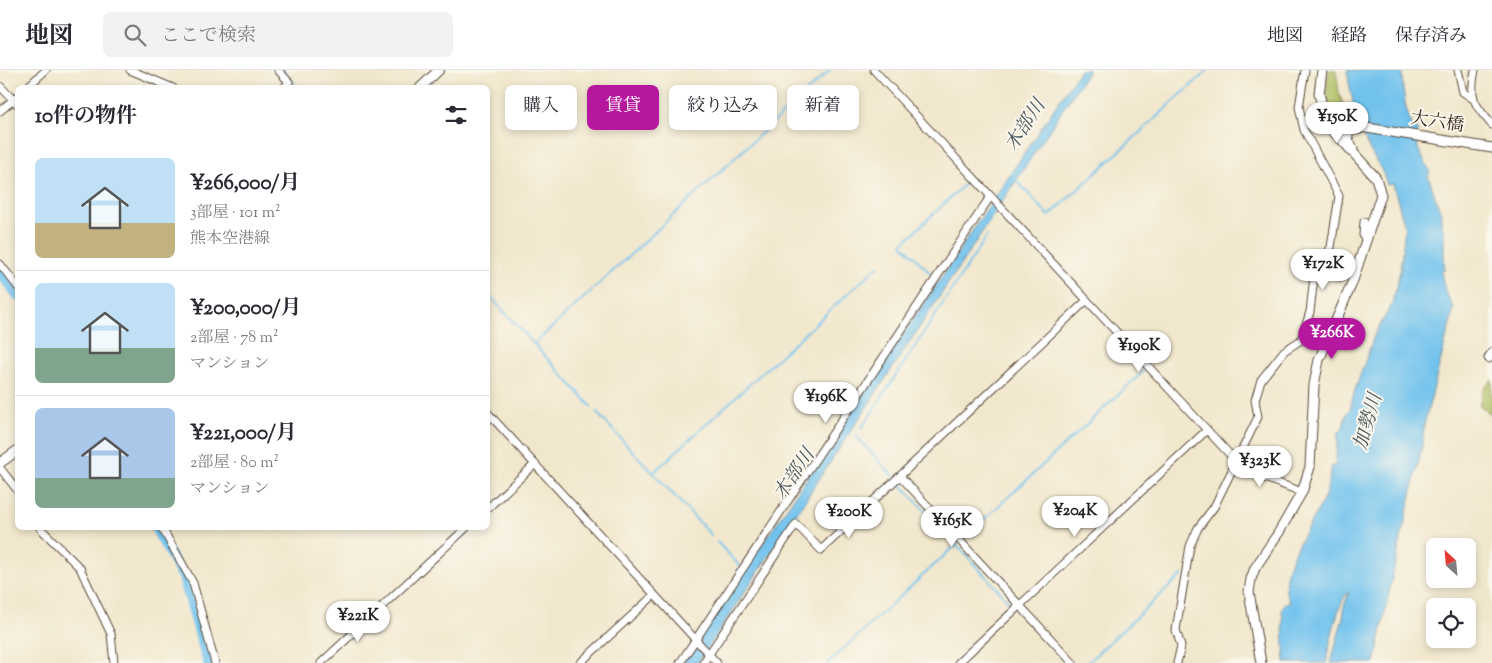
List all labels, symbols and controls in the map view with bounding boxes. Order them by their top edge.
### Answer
search box [103,12,453,57]
text: 地図 [25,20,73,54]
icon: search [121,21,149,49]
text: ここで検索 [161,23,256,50]
text: 地図 [1267,24,1303,50]
text: 経路 [1331,24,1367,50]
text: 保存済み [1395,24,1467,50]
chip: 購入 [505,85,577,130]
chip: 賃貸 [587,85,659,130]
chip: 絞り込み [669,85,777,130]
chip: 新着 [787,85,859,130]
water label: 木部川 [999,93,1054,157]
icon: filters [442,101,470,129]
text: 10件の物件 [35,102,137,132]
pin: ¥150K [1302,102,1372,144]
text: ¥150K [1316,106,1358,129]
street label: 大六橋 [1408,106,1466,140]
text: ¥266,000/月 [190,169,300,199]
icon: home [75,178,135,238]
text: 3部屋 · 101 m² [190,202,280,225]
text: 熊本空港線 [190,228,270,251]
pin: ¥172K [1288,248,1358,291]
text: ¥172K [1302,253,1344,276]
text: ¥200,000/月 [190,294,301,324]
icon: home [75,303,135,363]
pin: ¥266K [1297,318,1367,360]
text: ¥266K [1309,322,1355,345]
text: 2部屋 · 78 m² [190,327,278,350]
pin: ¥190K [1104,330,1174,373]
text: ¥190K [1117,335,1161,358]
text: マンション [190,353,269,376]
pin: ¥196K [791,382,861,424]
text: ¥196K [805,386,847,409]
water label: 加勢川 [1348,389,1390,453]
text: ¥221,000/月 [190,419,297,449]
icon: home [75,428,135,488]
water label: 木部川 [768,442,823,506]
pin: ¥323K [1225,446,1295,488]
text: ¥323K [1239,450,1281,473]
text: 2部屋 · 80 m² [190,452,279,475]
text: マンション [190,478,269,501]
pin: ¥200K [814,496,884,539]
pin: ¥204K [1040,496,1110,538]
text: ¥204K [1053,500,1097,523]
text: ¥200K [826,501,872,524]
pin: ¥165K [917,506,987,548]
text: ¥165K [932,510,972,533]
north arrow [1426,538,1476,588]
map controls [1426,538,1476,648]
button: locate [1426,598,1476,648]
pin: ¥221K [323,600,393,643]
text: ¥221K [337,605,379,628]

